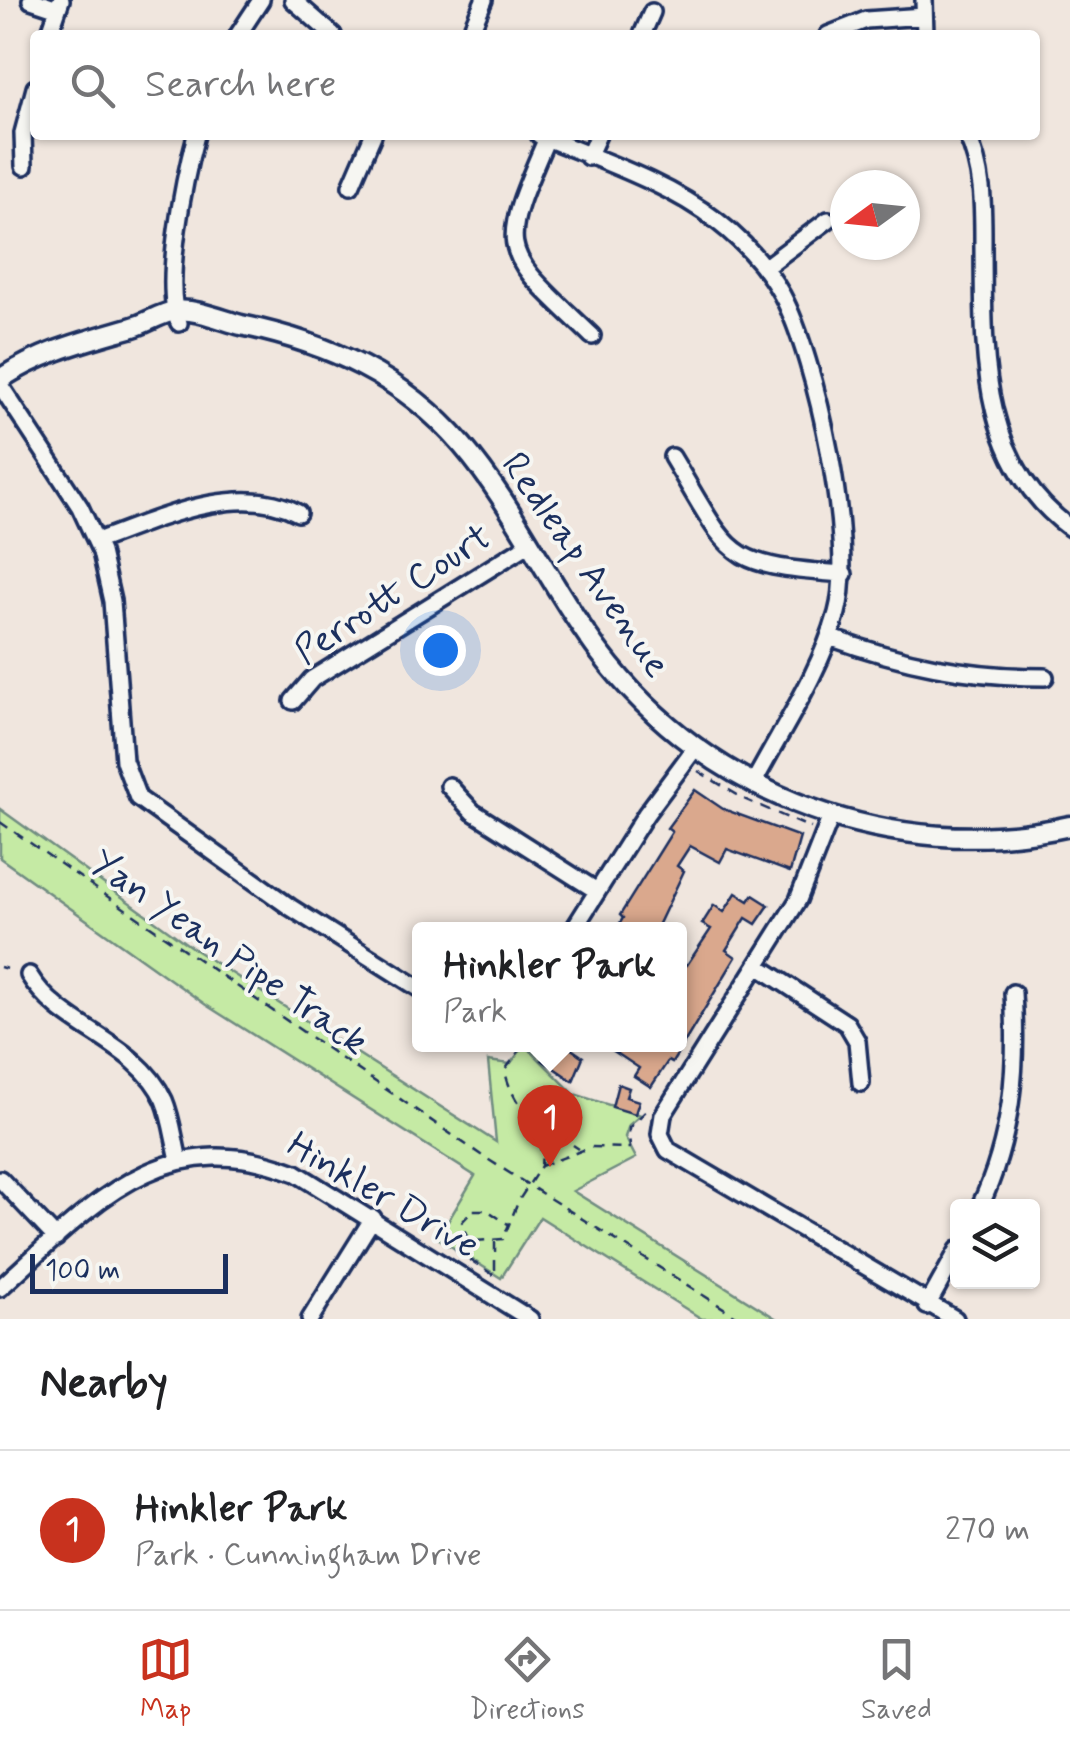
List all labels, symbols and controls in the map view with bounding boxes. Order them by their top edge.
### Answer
search box [30,30,1040,140]
icon: search [65,58,120,113]
text: Search here [145,61,336,110]
north arrow [830,170,920,260]
street label: Redleap Avenue [489,443,681,688]
street label: Perrott Court [286,513,501,677]
your location [415,625,466,676]
street label: Yan Yean Pipe Track [80,839,377,1067]
popup [412,922,687,1052]
text: Hinkler Park [443,942,656,991]
text: Park [443,991,507,1033]
pin: 1 [518,1084,582,1167]
street label: Hinkler Drive [278,1121,488,1271]
map controls [950,1199,1040,1289]
button: layers [950,1199,1040,1289]
scale bar [30,1249,228,1294]
text: 100 m [45,1253,120,1290]
text: Nearby [40,1357,168,1412]
text: Hinkler Park [135,1485,347,1534]
text: 1 [65,1509,80,1551]
text: 270 m [945,1509,1030,1551]
text: Park · Cunningham Drive [135,1534,482,1576]
tab: Map [138,1632,193,1729]
tab: Directions [470,1632,585,1729]
tab: Saved [861,1632,932,1729]

